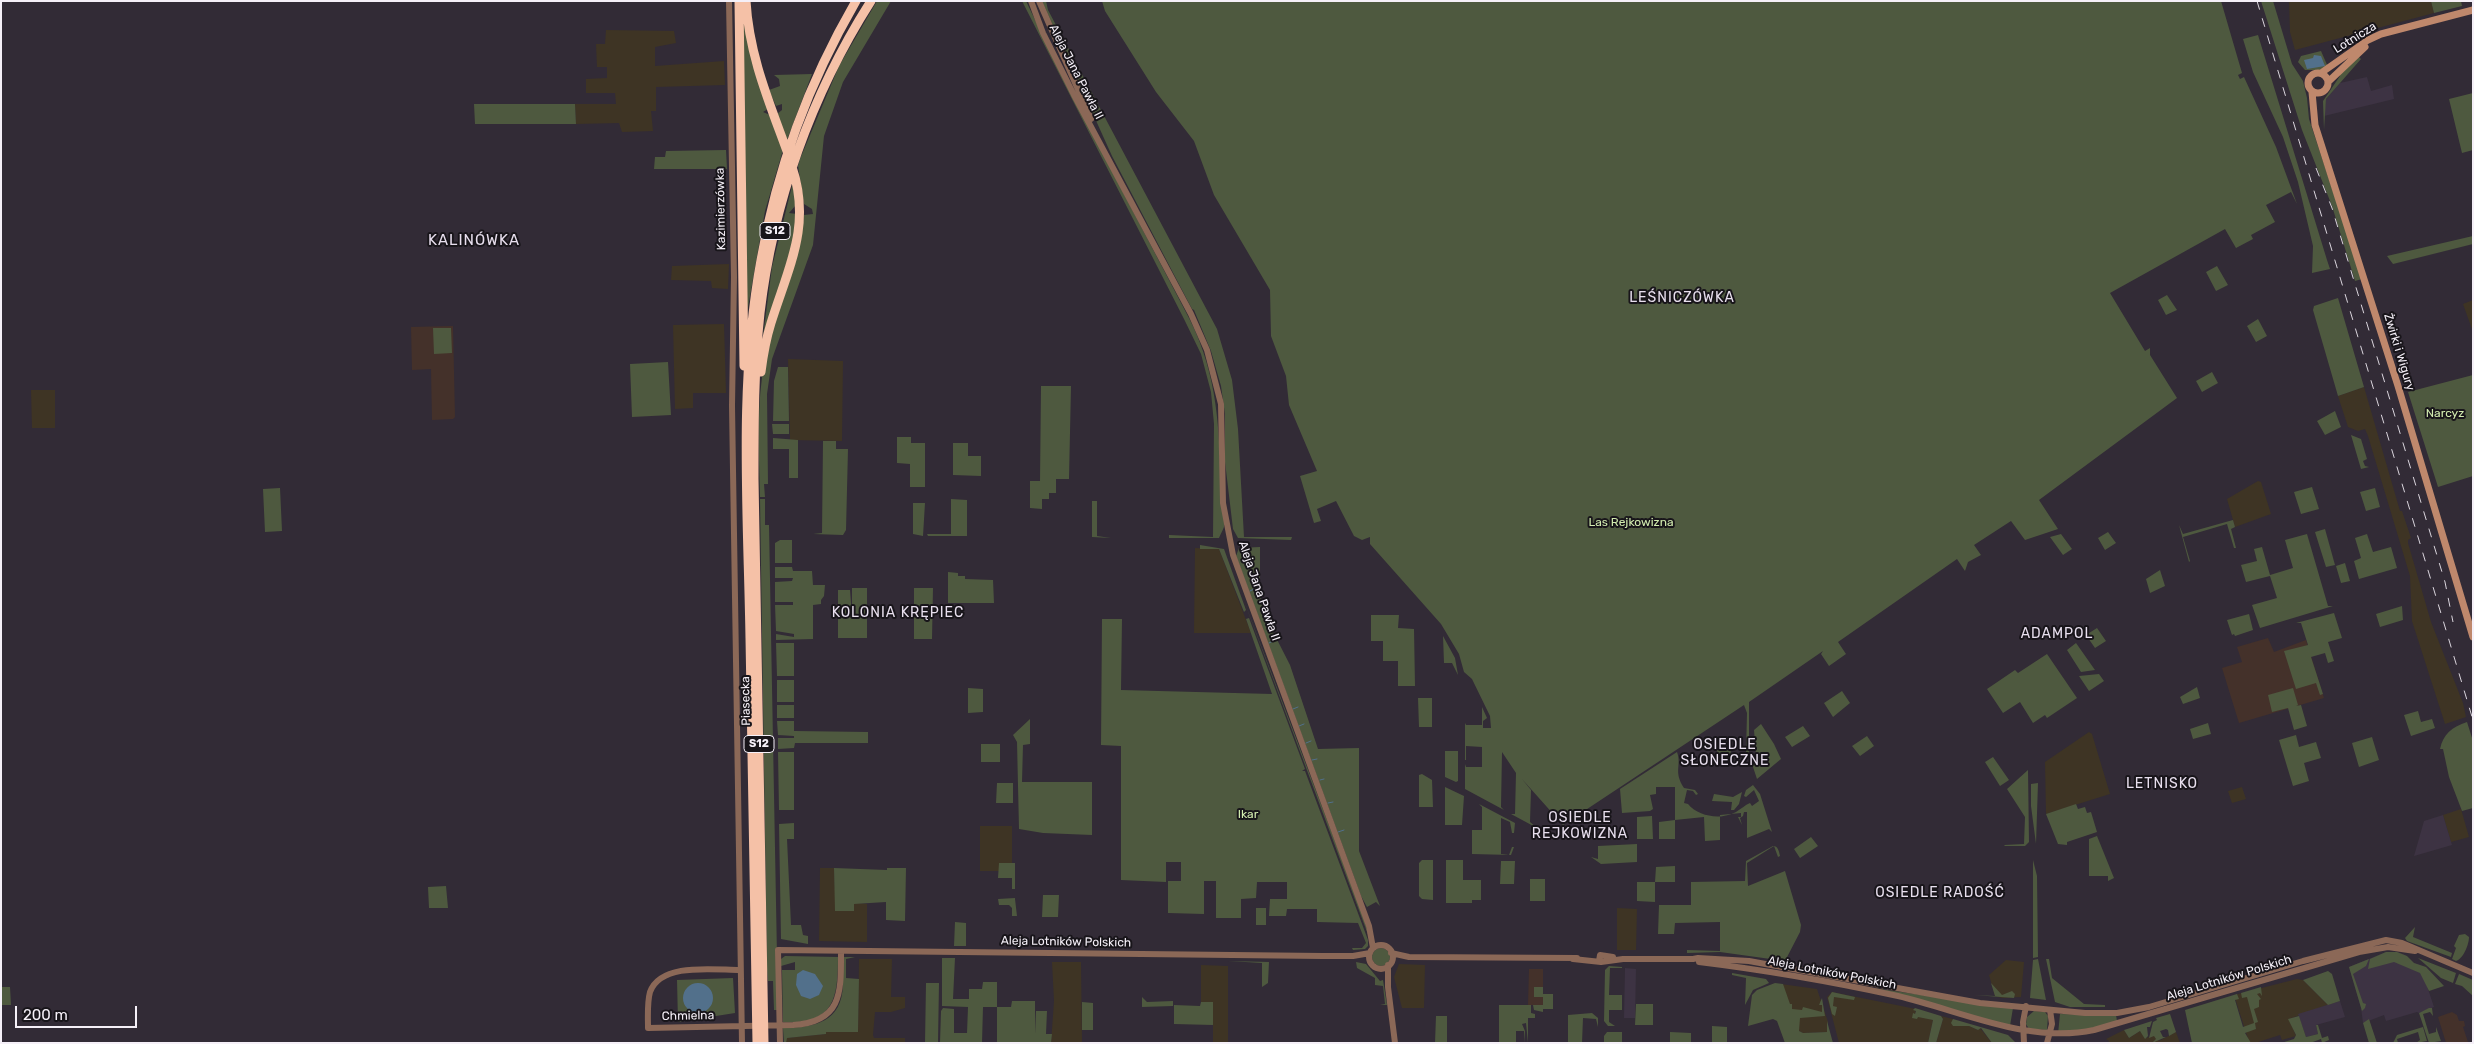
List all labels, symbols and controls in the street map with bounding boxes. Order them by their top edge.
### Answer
street label: Lotnicza [2331,19,2379,57]
street label: Aleja Jana Pawła II [1046,22,1106,122]
street label: Kazimierzówka [713,168,729,250]
road number: S12 [760,222,790,240]
district label: KALINÓWKA [427,232,521,250]
district label: LEŚNICZÓWKA [1628,290,1736,306]
street label: Żwirki i Wigury [2380,312,2418,392]
park label: Narcyz [2426,407,2464,421]
park label: Las Rejkowizna [1588,516,1674,530]
street label: Aleja Jana Pawła II [1235,539,1283,643]
district label: KOLONIA KRĘPIEC [830,605,966,621]
district label: ADAMPOL [2020,626,2094,642]
street label: Piasecka [738,676,754,726]
road number: S12 [744,736,774,752]
district label: OSIEDLE SŁONECZNE [1679,737,1771,770]
district label: LETNISKO [2125,776,2199,792]
park label: Ikar [1238,808,1258,822]
district label: OSIEDLE REJKOWIZNA [1531,810,1629,842]
district label: OSIEDLE RADOŚĆ [1873,885,2007,901]
street label: Aleja Lotników Polskich [1001,934,1131,950]
street label: Aleja Lotników Polskich [2165,952,2293,1004]
street label: Aleja Lotników Polskich [1767,953,1897,993]
scale bar [18,996,140,1028]
text: 200 m [23,1006,68,1024]
street label: Chmielna [662,1008,714,1024]

